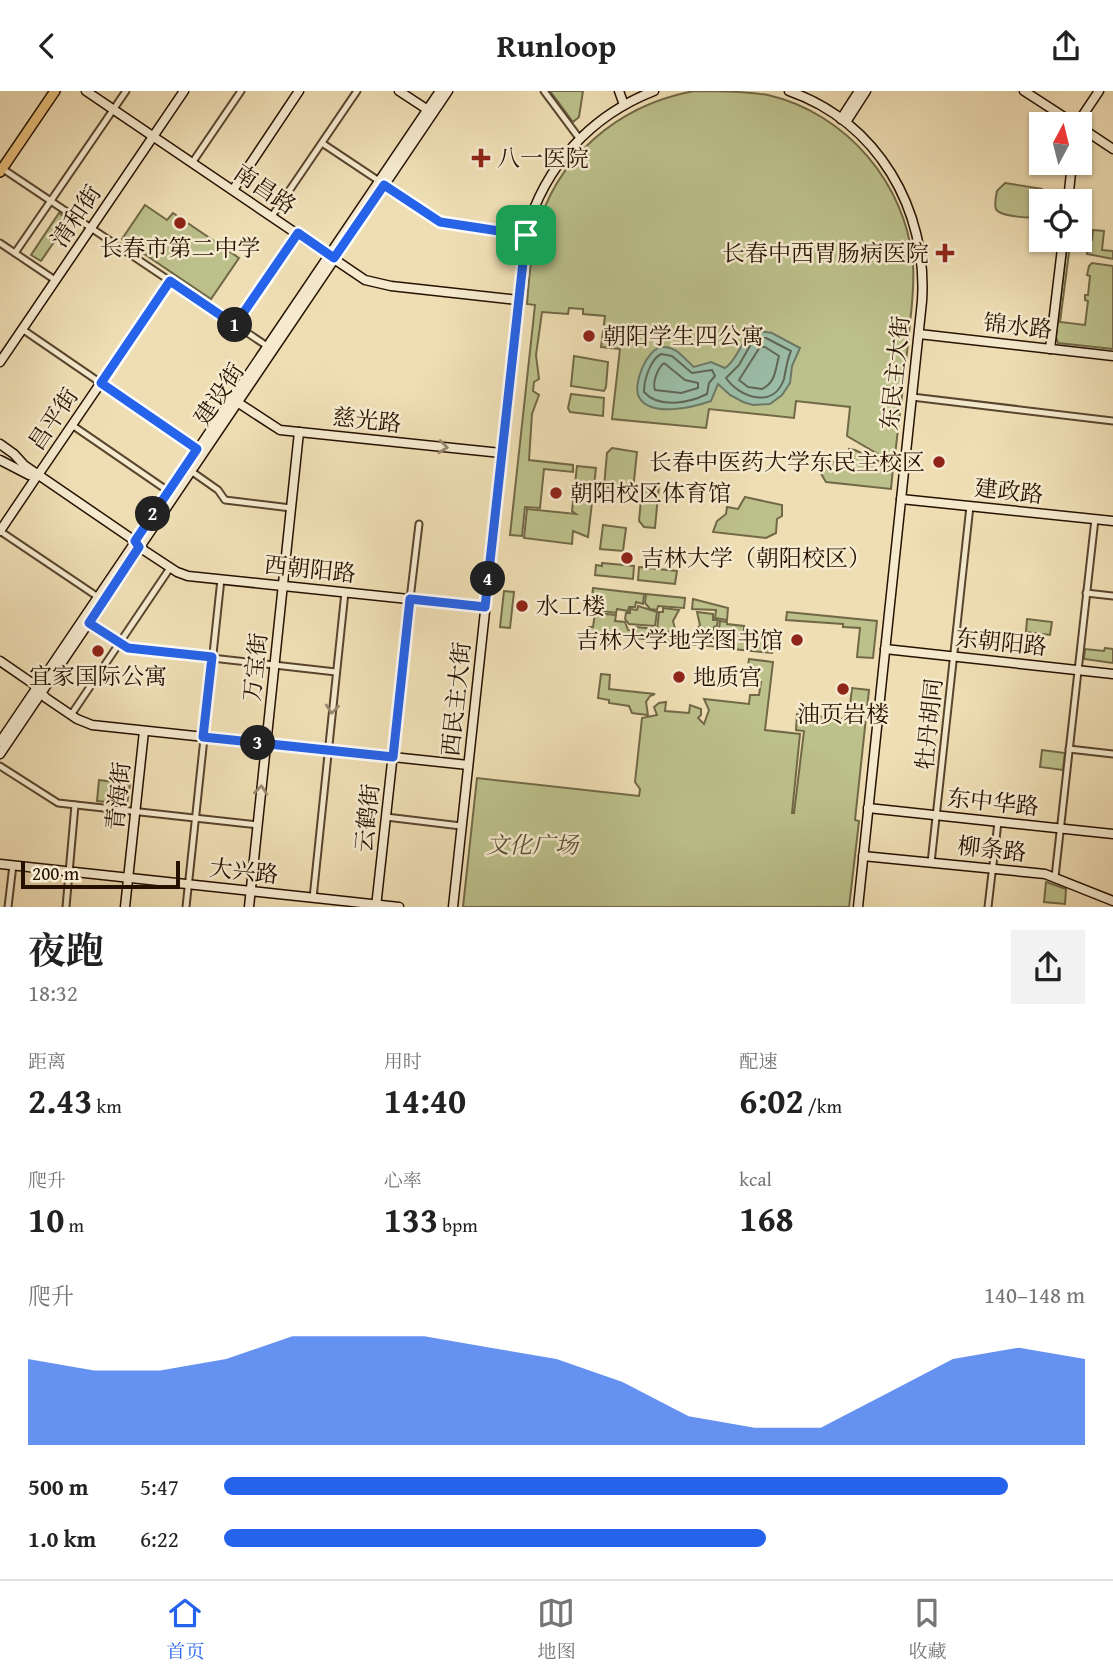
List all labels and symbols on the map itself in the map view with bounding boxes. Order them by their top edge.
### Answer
north arrow [1029,112,1092,175]
place label: 八一医院 [497,141,589,174]
marker: 八一医院 [471,148,491,168]
street label: 南昌路 [227,156,303,222]
street label: 清和街 [43,178,109,254]
pin [496,205,556,265]
marker: 长春市第二中学 [172,215,188,231]
place label: 长春市第二中学 [100,231,261,264]
place label: 长春中西胃肠病医院 [722,236,929,269]
marker: 长春中西胃肠病医院 [935,243,955,263]
street label: 锦水路 [982,305,1054,346]
pin: 1 [218,307,252,343]
street label: 东民主大街 [872,314,917,432]
place label: 朝阳学生四公寓 [603,319,764,352]
marker: 朝阳学生四公寓 [581,328,597,344]
street label: 建设街 [186,356,252,432]
street label: 昌平街 [20,381,86,457]
street label: 慈光路 [331,399,403,440]
one-way arrow [438,439,449,454]
place label: 长春中医药大学东民主校区 [649,445,925,478]
marker: 长春中医药大学东民主校区 [931,454,947,470]
street label: 建政路 [973,470,1045,511]
place label: 朝阳校区体育馆 [570,476,731,509]
marker: 朝阳校区体育馆 [548,485,564,501]
pin: 2 [136,497,170,531]
place label: 吉林大学（朝阳校区） [641,541,871,574]
street label: 西朝阳路 [263,547,358,590]
marker: 吉林大学（朝阳校区） [619,550,635,566]
pin: 4 [470,561,505,596]
place label: 水工楼 [536,589,605,622]
marker: 水工楼 [514,598,530,614]
street label: 东朝阳路 [954,620,1049,663]
place label: 吉林大学地学图书馆 [576,623,783,656]
street label: 万宝街 [234,631,275,703]
marker: 吉林大学地学图书馆 [789,632,805,648]
street label: 西民主大街 [433,640,478,758]
marker: 宜家国际公寓 [90,643,106,659]
place label: 宜家国际公寓 [29,659,167,692]
place label: 地质宫 [693,660,762,693]
marker: 地质宫 [671,669,687,685]
street label: 牡丹胡同 [907,676,950,771]
marker: 油页岩楼 [835,681,851,697]
place label: 油页岩楼 [797,697,889,730]
one-way arrow [325,704,340,715]
pin: 3 [240,725,276,761]
street label: 青海街 [97,760,138,832]
street label: 东中华路 [946,780,1041,823]
street label: 云鹤街 [346,782,387,854]
one-way arrow [254,785,269,796]
park label: 文化广场 [486,828,580,861]
street label: 柳条路 [956,828,1028,869]
street label: 大兴路 [208,850,280,891]
scale bar [21,858,180,890]

